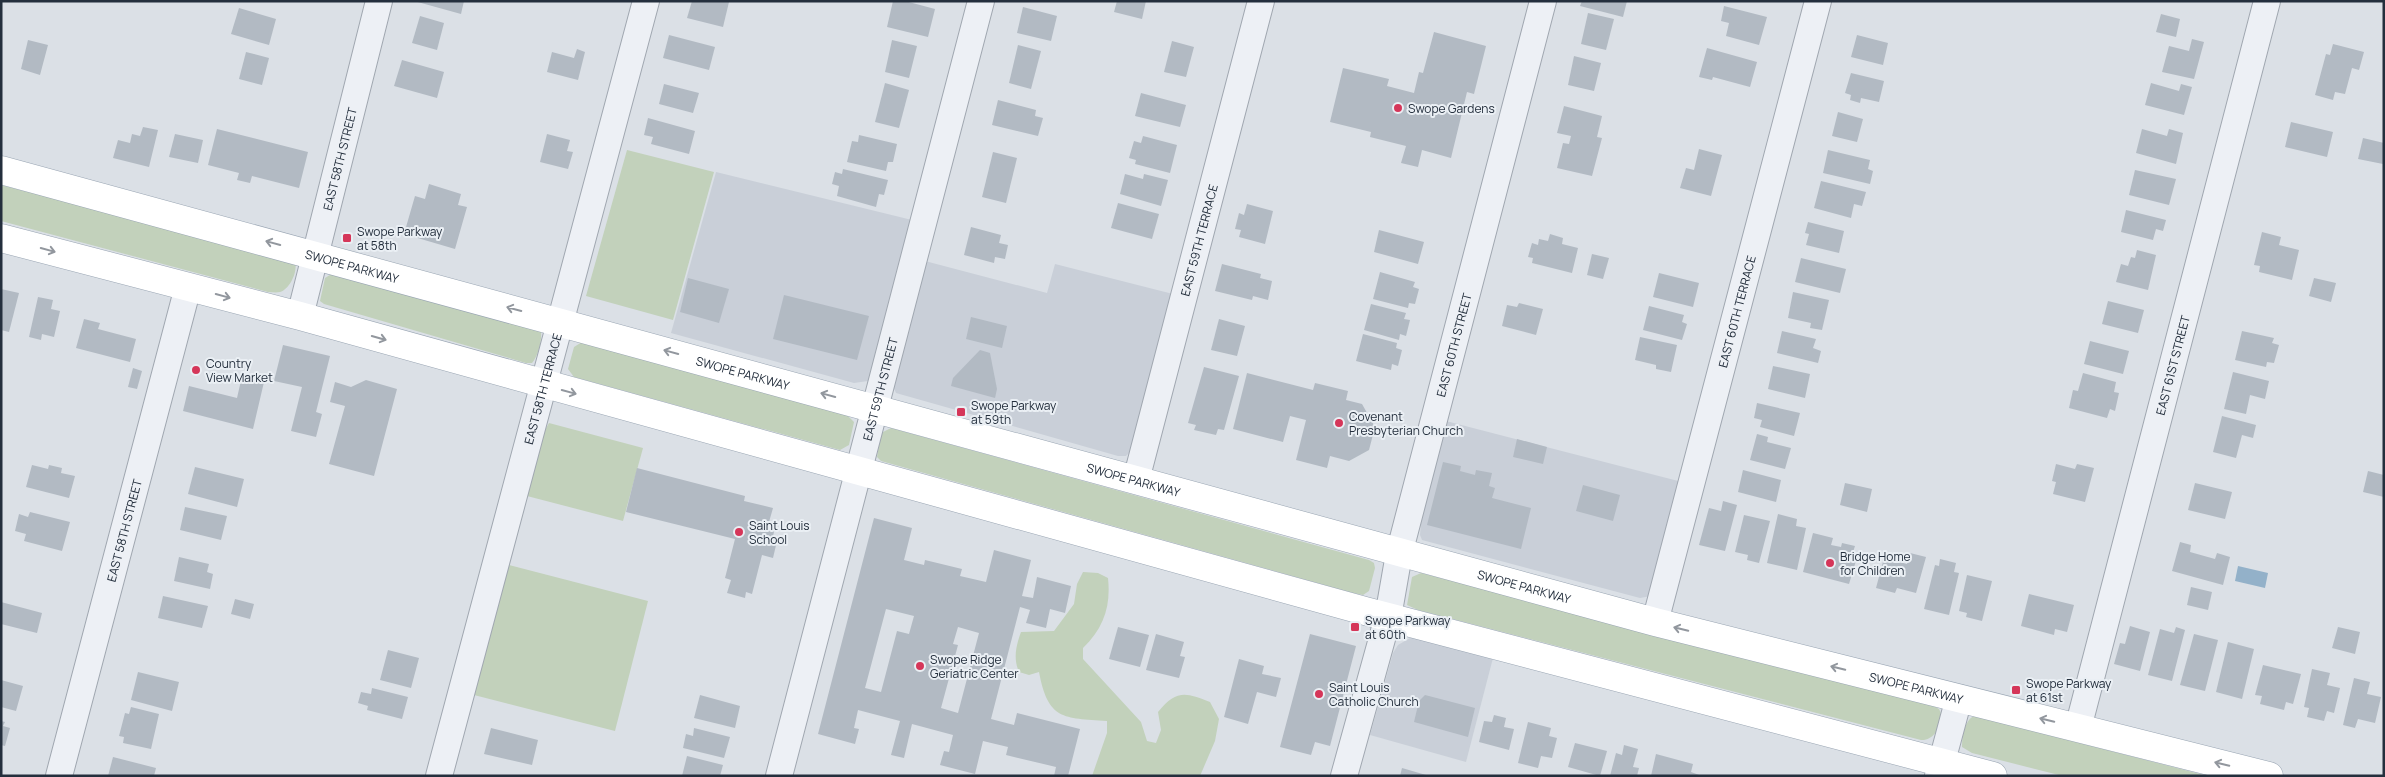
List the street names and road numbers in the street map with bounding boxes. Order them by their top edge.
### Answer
street label: EAST 58TH STREET [318,105,361,212]
street label: EAST 59TH TERRACE [1176,182,1221,298]
street label: SWOPE PARKWAY [303,245,401,287]
street label: EAST 60TH TERRACE [1714,253,1759,369]
street label: EAST 60TH STREET [1432,290,1475,399]
street label: EAST 61ST STREET [2151,313,2194,417]
street label: EAST 58TH TERRACE [519,331,566,446]
street label: EAST 59TH STREET [858,335,902,442]
street label: SWOPE PARKWAY [694,352,792,394]
street label: SWOPE PARKWAY [1085,459,1182,500]
street label: EAST 58TH STREET [102,476,146,584]
street label: SWOPE PARKWAY [1475,565,1573,607]
street label: SWOPE PARKWAY [1867,668,1965,708]

